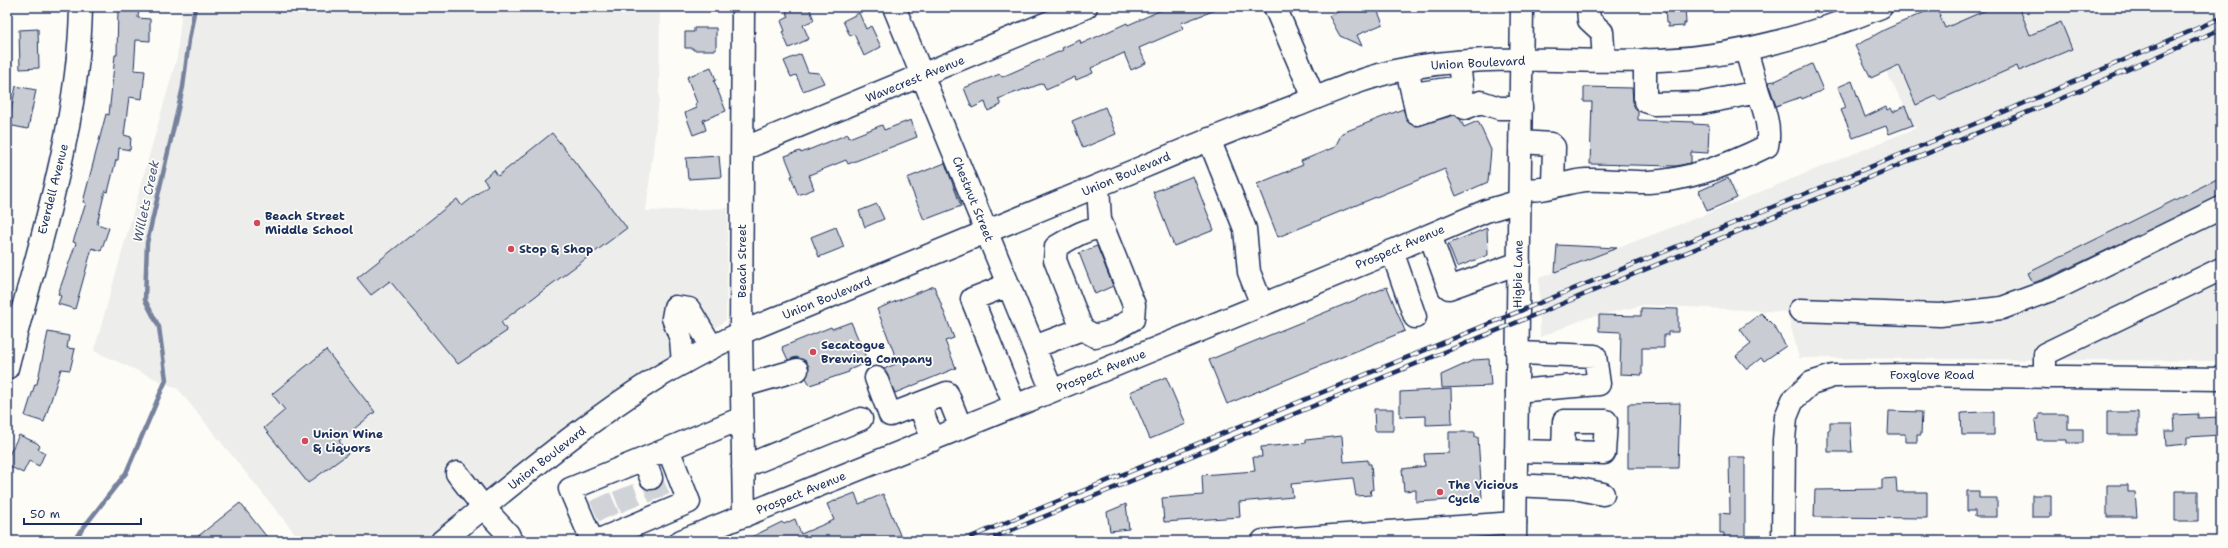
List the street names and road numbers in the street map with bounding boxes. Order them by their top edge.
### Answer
street label: Wavecrest Avenue [863,52,967,106]
street label: Union Boulevard [1430,53,1526,73]
street label: Everdell Avenue [34,142,72,236]
street label: Union Boulevard [1079,148,1173,200]
street label: Chestnut Street [949,154,997,244]
street label: Prospect Avenue [1353,221,1447,273]
street label: Beach Street [734,224,750,298]
street label: Higbie Lane [1509,240,1527,308]
street label: Union Boulevard [780,273,874,323]
street label: Prospect Avenue [1054,346,1148,396]
street label: Foxglove Road [1890,367,1975,383]
street label: Union Boulevard [505,422,590,493]
street label: Prospect Avenue [754,468,848,518]

